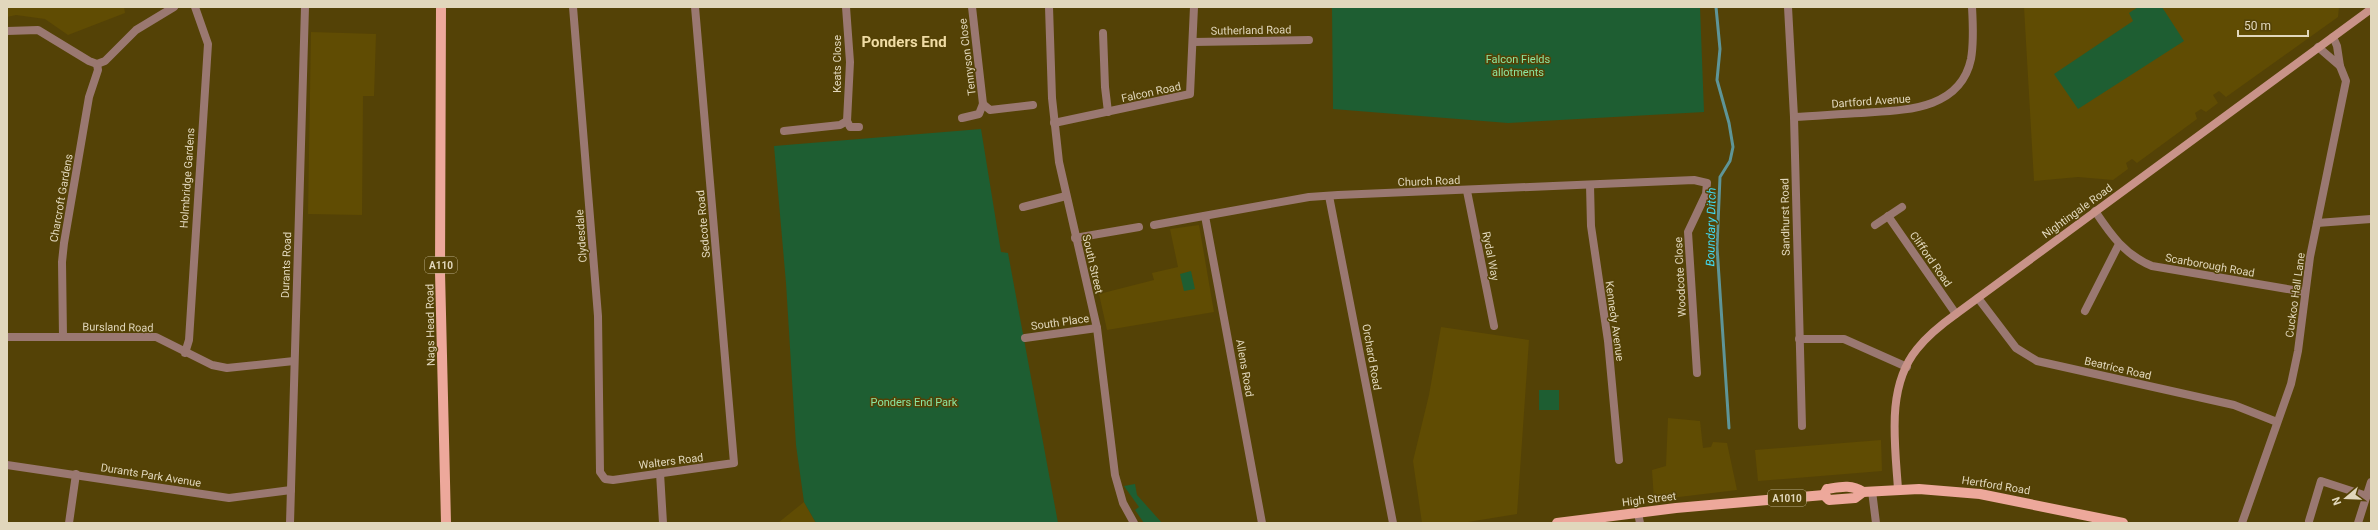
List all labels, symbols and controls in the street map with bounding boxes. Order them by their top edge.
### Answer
scale bar [2238,12,2308,38]
street label: Tennyson Close [956,17,979,96]
text: 50 m [2244,19,2271,33]
street label: Sutherland Road [1211,23,1291,38]
district label: Ponders End [861,33,947,51]
street label: Keats Close [831,35,844,93]
park label: Falcon Fields allotments [1486,53,1551,79]
street label: Falcon Road [1120,80,1182,105]
street label: Dartford Avenue [1831,92,1911,111]
street label: Holmbridge Gardens [177,127,198,229]
street label: Charcroft Gardens [47,153,76,243]
street label: Church Road [1397,174,1461,189]
street label: Sandhurst Road [1778,178,1793,256]
street label: Nightingale Road [2040,182,2115,241]
water label: Boundary Ditch [1703,187,1719,267]
street label: Sedcote Road [694,190,713,258]
street label: Clydesdale [573,209,590,263]
street label: Clifford Road [1907,229,1954,289]
street label: Rydal Way [1479,230,1502,283]
street label: Durants Road [279,232,294,298]
street label: South Street [1079,233,1106,295]
street label: Woodcote Close [1672,236,1689,317]
street label: Scarborough Road [2164,251,2256,280]
street label: Cuckoo Hall Lane [2283,252,2308,338]
road number: A110 [425,257,457,273]
street label: Kennedy Avenue [1602,280,1627,362]
street label: Nags Head Road [423,284,438,366]
street label: South Place [1030,312,1090,333]
street label: Bursland Road [82,320,154,335]
street label: Orchard Road [1359,323,1384,391]
street label: Allens Road [1233,338,1256,398]
street label: Beatrice Road [2083,354,2153,382]
park label: Ponders End Park [871,396,958,409]
street label: Walters Road [638,451,704,472]
street label: Durants Park Avenue [100,461,202,490]
street label: Hertford Road [1961,474,2031,497]
north arrow [2326,478,2366,518]
street label: High Street [1621,490,1677,509]
road number: A1010 [1768,490,1806,506]
text: N [2330,495,2344,507]

